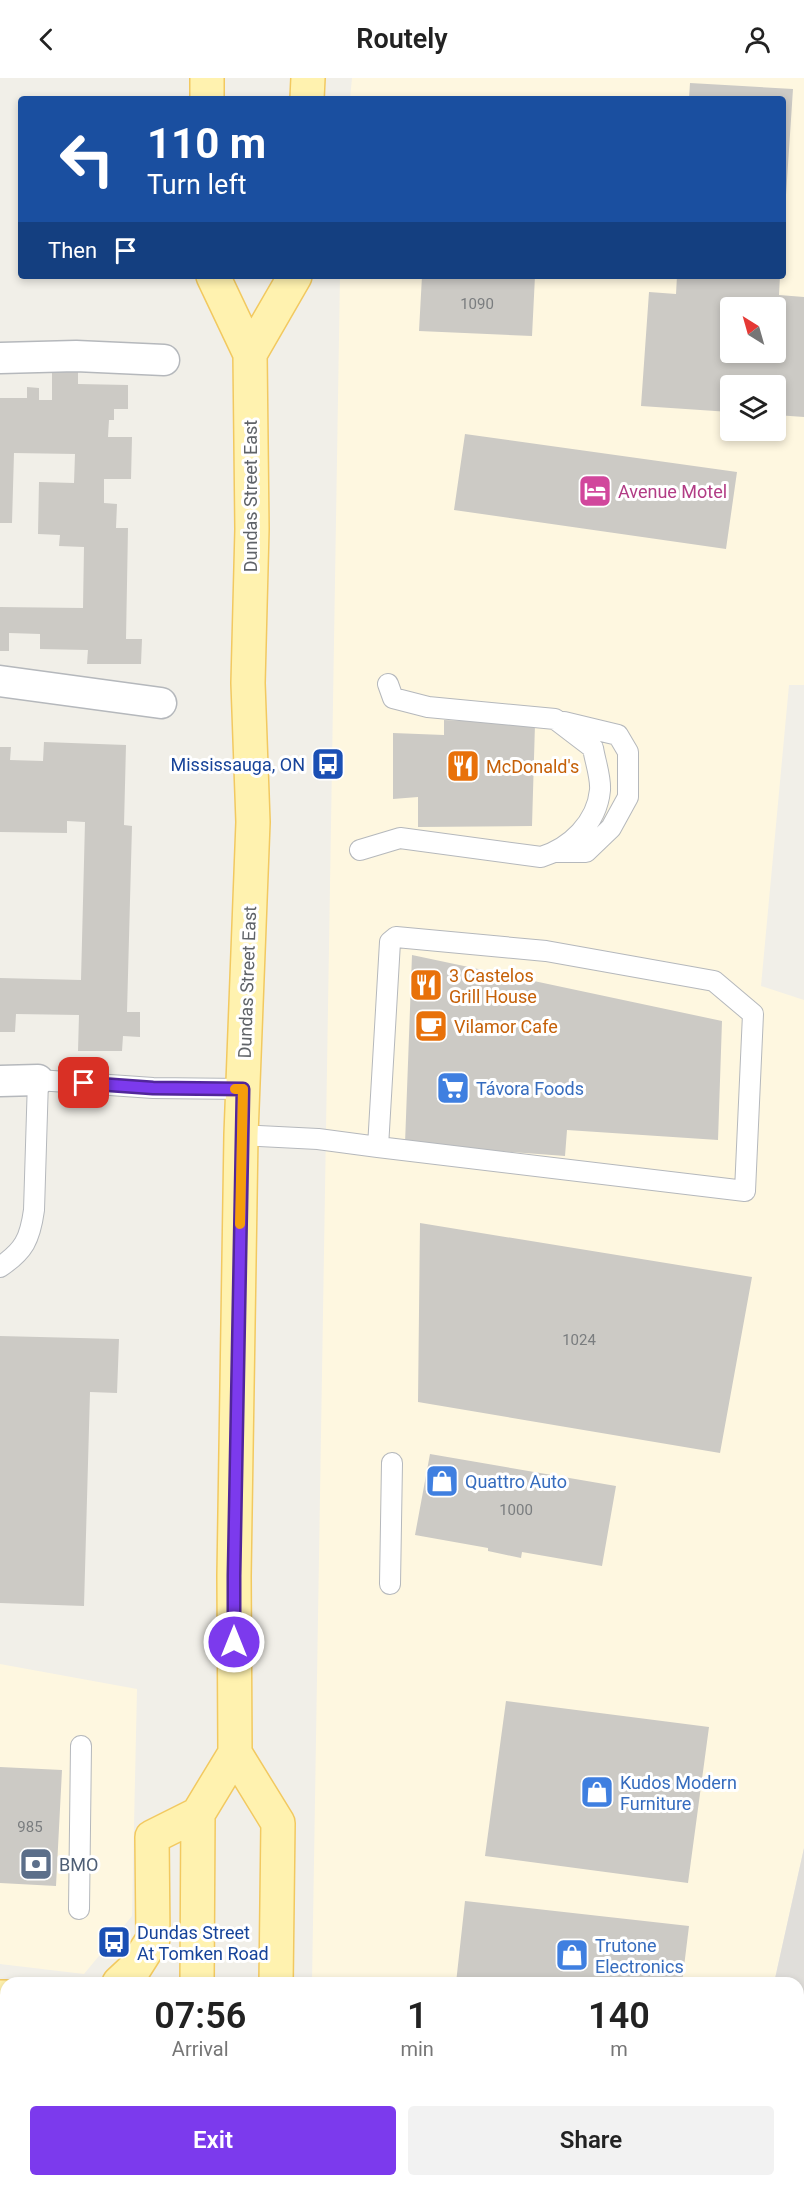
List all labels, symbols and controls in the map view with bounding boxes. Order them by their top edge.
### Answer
icon: back [30,23,63,56]
text: Routely [356,23,448,55]
icon: person [741,23,774,56]
text: 110 m [147,119,266,168]
icon: left [48,120,126,198]
text: Turn left [147,169,247,201]
icon: arrive [109,234,142,267]
text: Then [48,238,97,263]
house number: 1090 [460,295,494,313]
north arrow [720,297,786,363]
map controls [720,297,786,441]
button: layers [720,375,786,441]
street label: Dundas Street East [240,420,261,572]
hotel icon: Avenue Motel [577,473,613,509]
place label: Avenue Motel [618,481,727,502]
bus stop icon: Mississauga, ON [310,746,346,782]
restaurant icon: McDonald's [445,748,481,784]
place label: Mississauga, ON [171,754,305,775]
place label: McDonald's [486,756,579,777]
street label: Dundas Street East [234,905,260,1059]
place label: 3 Castelos Grill House [449,965,537,1007]
restaurant icon: 3 Castelos Grill House [408,967,444,1003]
cafe icon: Vilamor Cafe [413,1008,449,1044]
place label: Vilamor Cafe [454,1016,558,1037]
pin [58,1057,109,1108]
icon: arrive [67,1066,100,1099]
supermarket icon: Távora Foods [435,1070,471,1106]
place label: Távora Foods [476,1078,584,1099]
house number: 1024 [562,1331,596,1349]
shop icon: Quattro Auto [424,1463,460,1499]
place label: Quattro Auto [465,1471,567,1492]
house number: 1000 [499,1501,533,1519]
position arrow [202,1610,266,1674]
place label: Kudos Modern Furniture [620,1772,737,1814]
shop icon: Kudos Modern Furniture [579,1774,615,1810]
house number: 985 [17,1818,43,1836]
bank icon: BMO [18,1846,54,1882]
place label: BMO [59,1854,98,1875]
place label: Dundas Street At Tomken Road [137,1922,269,1964]
bus stop icon: Dundas Street At Tomken Road [96,1924,132,1960]
place label: Trutone Electronics [595,1935,684,1977]
shop icon: Trutone Electronics [554,1937,590,1973]
text: 07:56 [154,1995,246,2037]
text: 1 [407,1995,427,2037]
text: 140 [588,1995,650,2037]
text: Arrival [172,2037,229,2061]
text: min [400,2037,434,2061]
text: m [610,2037,628,2061]
button: Exit [30,2106,396,2175]
button: Share [408,2106,774,2175]

